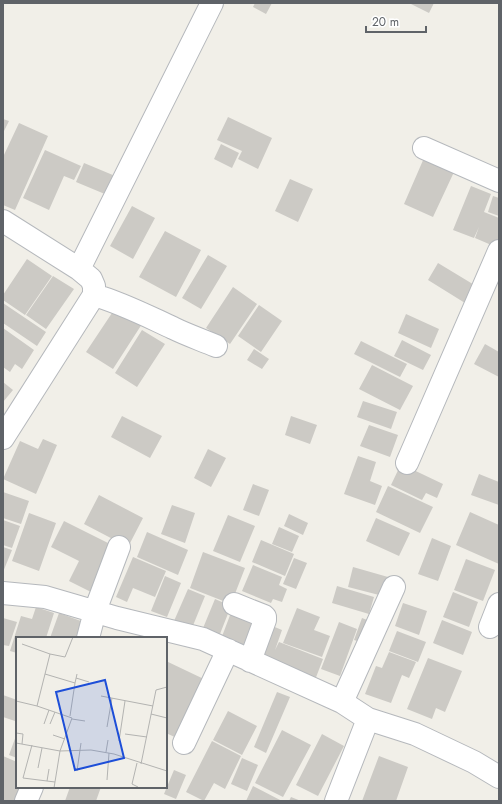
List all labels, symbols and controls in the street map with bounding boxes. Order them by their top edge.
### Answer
scale bar [366,8,426,34]
text: 20 m [372,13,399,31]
inset map [16,637,167,788]

